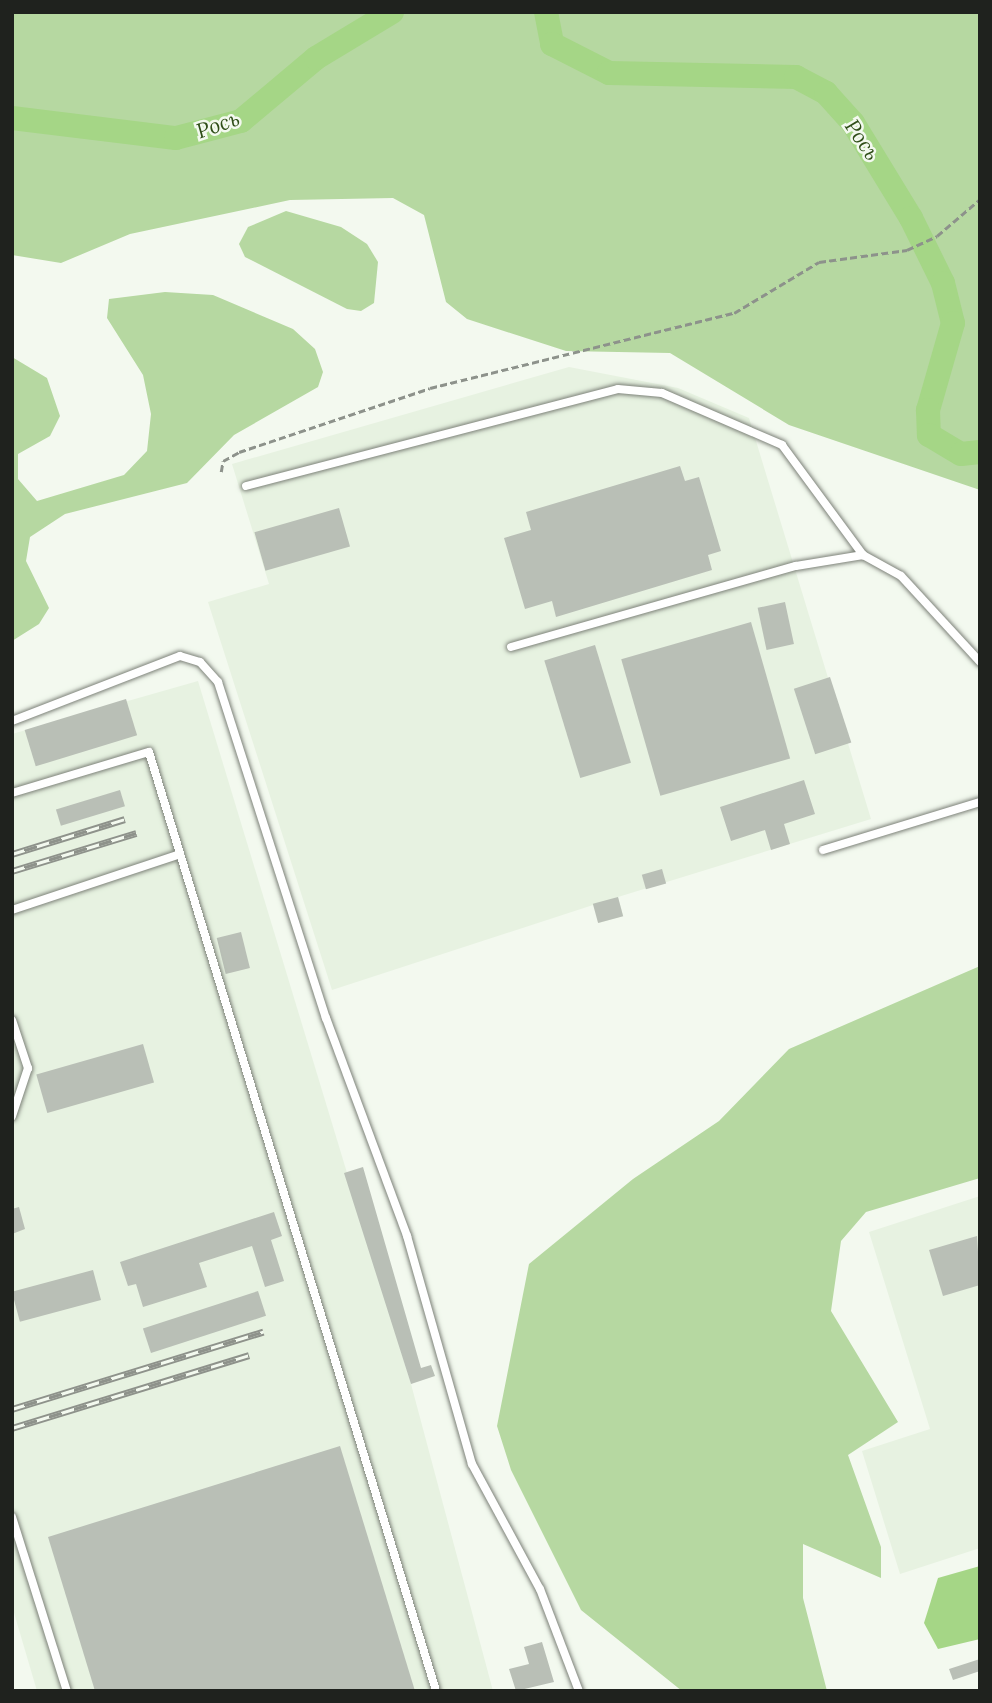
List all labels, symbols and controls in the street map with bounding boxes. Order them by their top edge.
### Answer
water label: Рось [193,106,243,144]
water label: Рось [839,115,885,165]

